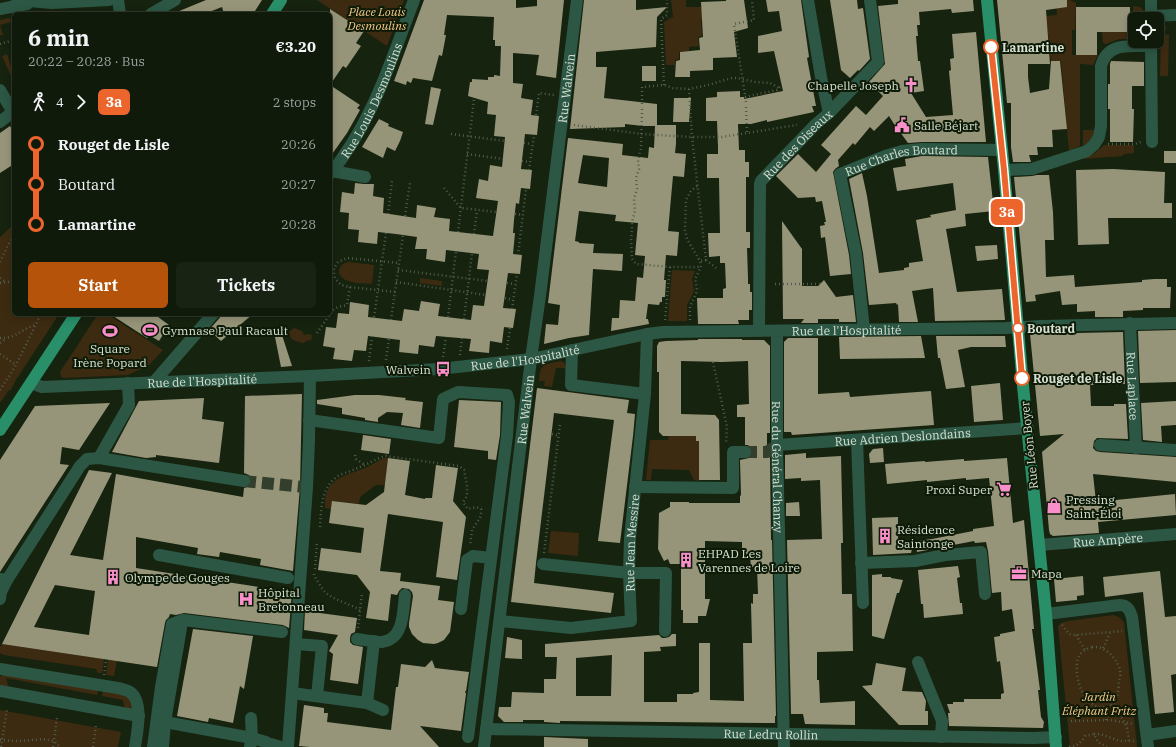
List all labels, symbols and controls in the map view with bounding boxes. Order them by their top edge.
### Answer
park label: Place Louis Desmoulins [347,4,407,33]
map controls [1128,12,1164,48]
button: locate [1128,12,1164,48]
text: 6 min [28,23,90,52]
text: €3.20 [275,37,316,56]
marker: Lamartine [983,39,999,55]
place label: Lamartine [1002,40,1065,55]
street label: Rue Louis Desmoulins [337,41,405,161]
street label: Rue Walvein [554,52,578,124]
text: 20:22 – 20:28 · Bus [28,53,145,70]
church icon: Chapelle Joseph [902,76,920,94]
place label: Chapelle Joseph [808,78,900,93]
icon: walk [28,91,50,113]
icon: forward [70,91,92,113]
text: 3a [106,93,122,111]
text: 4 [56,94,64,111]
text: 2 stops [273,94,316,111]
street label: Rue des Oiseaux [759,106,835,182]
public building icon: Salle Béjart [893,116,911,134]
place label: Salle Béjart [914,118,978,133]
text: Rouget de Lisle [58,135,170,154]
text: 20:26 [281,136,316,153]
street label: Rue Charles Boutard [843,141,958,179]
text: Boutard [58,175,115,194]
text: 20:27 [281,176,316,193]
line badge: 3a [989,199,1025,225]
text: 3a [999,203,1015,221]
text: Lamartine [58,215,136,234]
text: 20:28 [281,216,316,233]
button: Start [28,262,168,308]
button: Tickets [176,262,316,308]
sports icon: Gymnase Paul Racault [141,321,159,339]
place label: Boutard [1027,321,1075,336]
sports icon: Square Irène Popard [101,322,119,340]
street label: Rue de l'Hospitalité [792,322,902,338]
marker: Boutard [1012,322,1024,334]
place label: Gymnase Paul Racault [162,323,288,338]
place label: Square Irène Popard [73,341,147,370]
street label: Rue de l'Hospitalité [470,341,581,373]
street label: Rue Laplace [1124,351,1142,420]
bus stop icon: Walvein [434,360,452,378]
place label: Walvein [386,362,431,377]
marker: Rouget de Lisle [1014,370,1030,386]
street label: Rue de l'Hospitalité [147,371,257,390]
place label: Rouget de Lisle [1033,371,1123,386]
street label: Rue Walvein [513,374,537,445]
street label: Rue Léon Boyer [1017,400,1041,490]
street label: Rue du Général Chanzy [769,401,787,534]
street label: Rue Adrien Deslondains [834,424,971,449]
supermarket icon: Proxi Super [995,480,1013,498]
place label: Proxi Super [926,482,993,497]
place label: Pressing Saint-Éloi [1066,492,1122,521]
street label: Rue Jean Messire [621,493,642,592]
shop icon: Pressing Saint-Éloi [1045,497,1063,515]
place label: Résidence Saintonge [897,522,955,551]
building icon: Résidence Saintonge [876,527,894,545]
street label: Rue Ampère [1072,529,1143,550]
place label: EHPAD Les Varennes de Loire [698,546,800,575]
building icon: EHPAD Les Varennes de Loire [677,551,695,569]
office icon: Mapa [1010,564,1028,582]
place label: Mapa [1031,566,1062,581]
building icon: Olympe de Gouges [104,568,122,586]
place label: Olympe de Gouges [125,570,230,585]
place label: Hôpital Bretonneau [258,585,325,614]
hospital icon: Hôpital Bretonneau [237,590,255,608]
park label: Jardin Éléphant Fritz [1061,689,1137,718]
street label: Rue Ledru Rollin [723,725,819,742]

